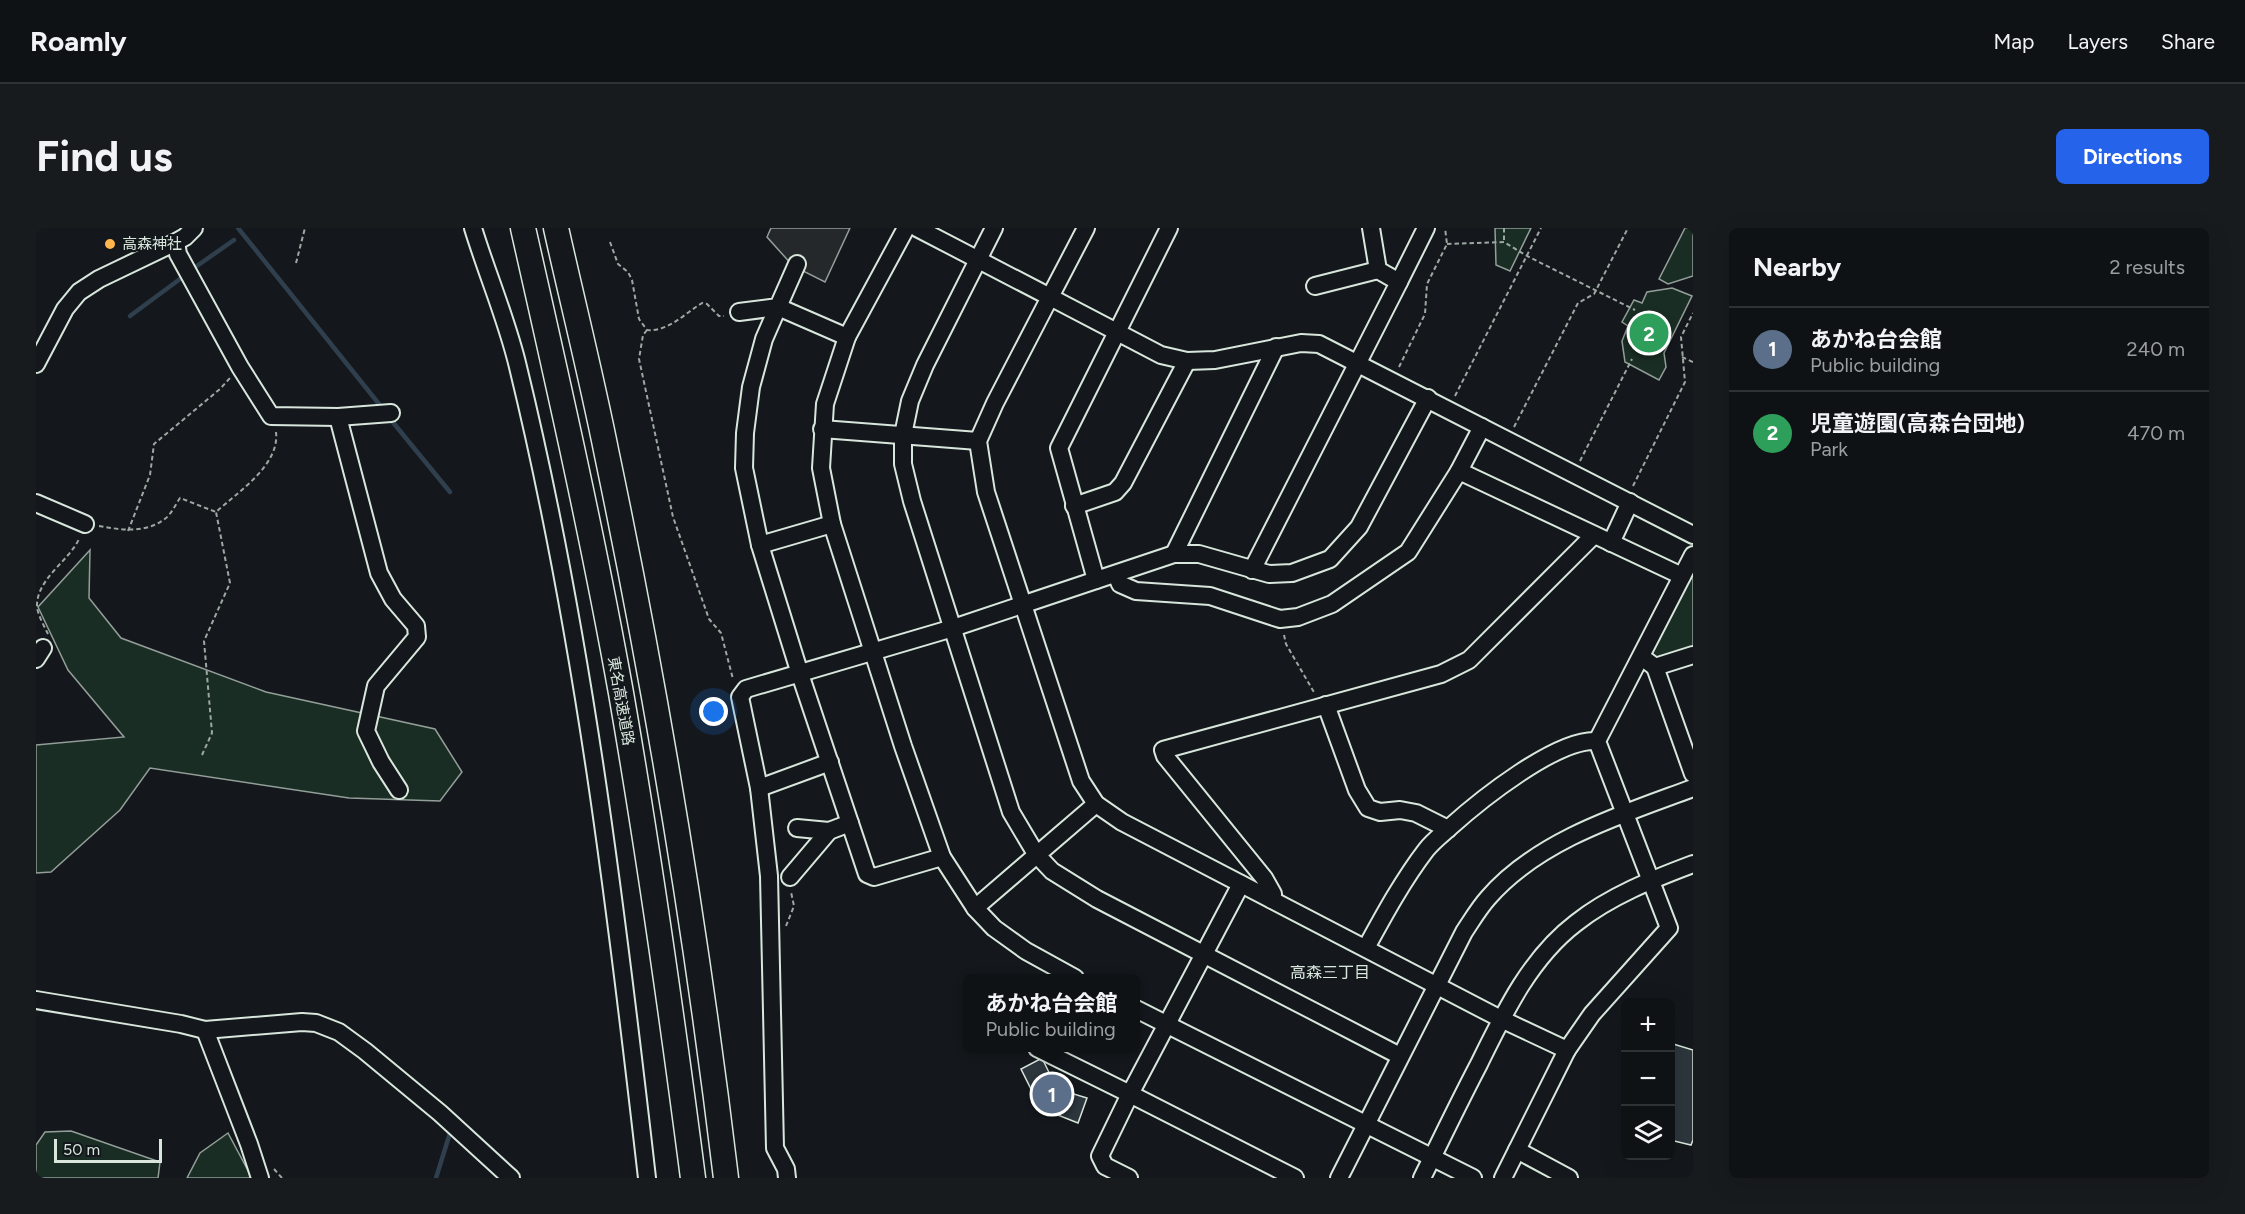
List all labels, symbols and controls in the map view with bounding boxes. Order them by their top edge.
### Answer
text: Roamly [30,24,127,58]
text: Map [1994,29,2034,54]
text: Layers [2067,29,2128,54]
text: Share [2161,29,2215,54]
button: Directions [2056,129,2209,184]
text: Find us [36,131,173,182]
place label: 高森神社 [122,235,182,253]
marker: 高森神社 [103,237,117,251]
text: Nearby [1753,251,1841,283]
text: 2 results [2109,255,2185,279]
pin: 2 [1630,310,1668,356]
text: あかね台会館 [1810,326,1942,353]
text: 1 [1768,337,1777,361]
text: 240 m [2127,337,2185,361]
text: Public building [1810,353,1940,377]
text: 児童遊園(高森台団地) [1810,410,2025,437]
text: 2 [1767,421,1778,445]
text: 470 m [2127,421,2185,445]
text: Park [1810,437,1848,461]
street label: 東名高速道路 [604,655,638,747]
your location [699,697,728,726]
district label: 高森三丁目 [1290,963,1370,982]
popup [963,974,1140,1052]
text: あかね台会館 [985,990,1118,1017]
map controls [1621,998,1675,1160]
button: + [1621,998,1675,1052]
text: Public building [985,1017,1116,1041]
button: − [1621,1052,1675,1106]
pin: 1 [1032,1072,1072,1116]
button: layers [1621,1106,1675,1160]
scale bar [54,1136,162,1164]
text: 50 m [63,1140,100,1159]

